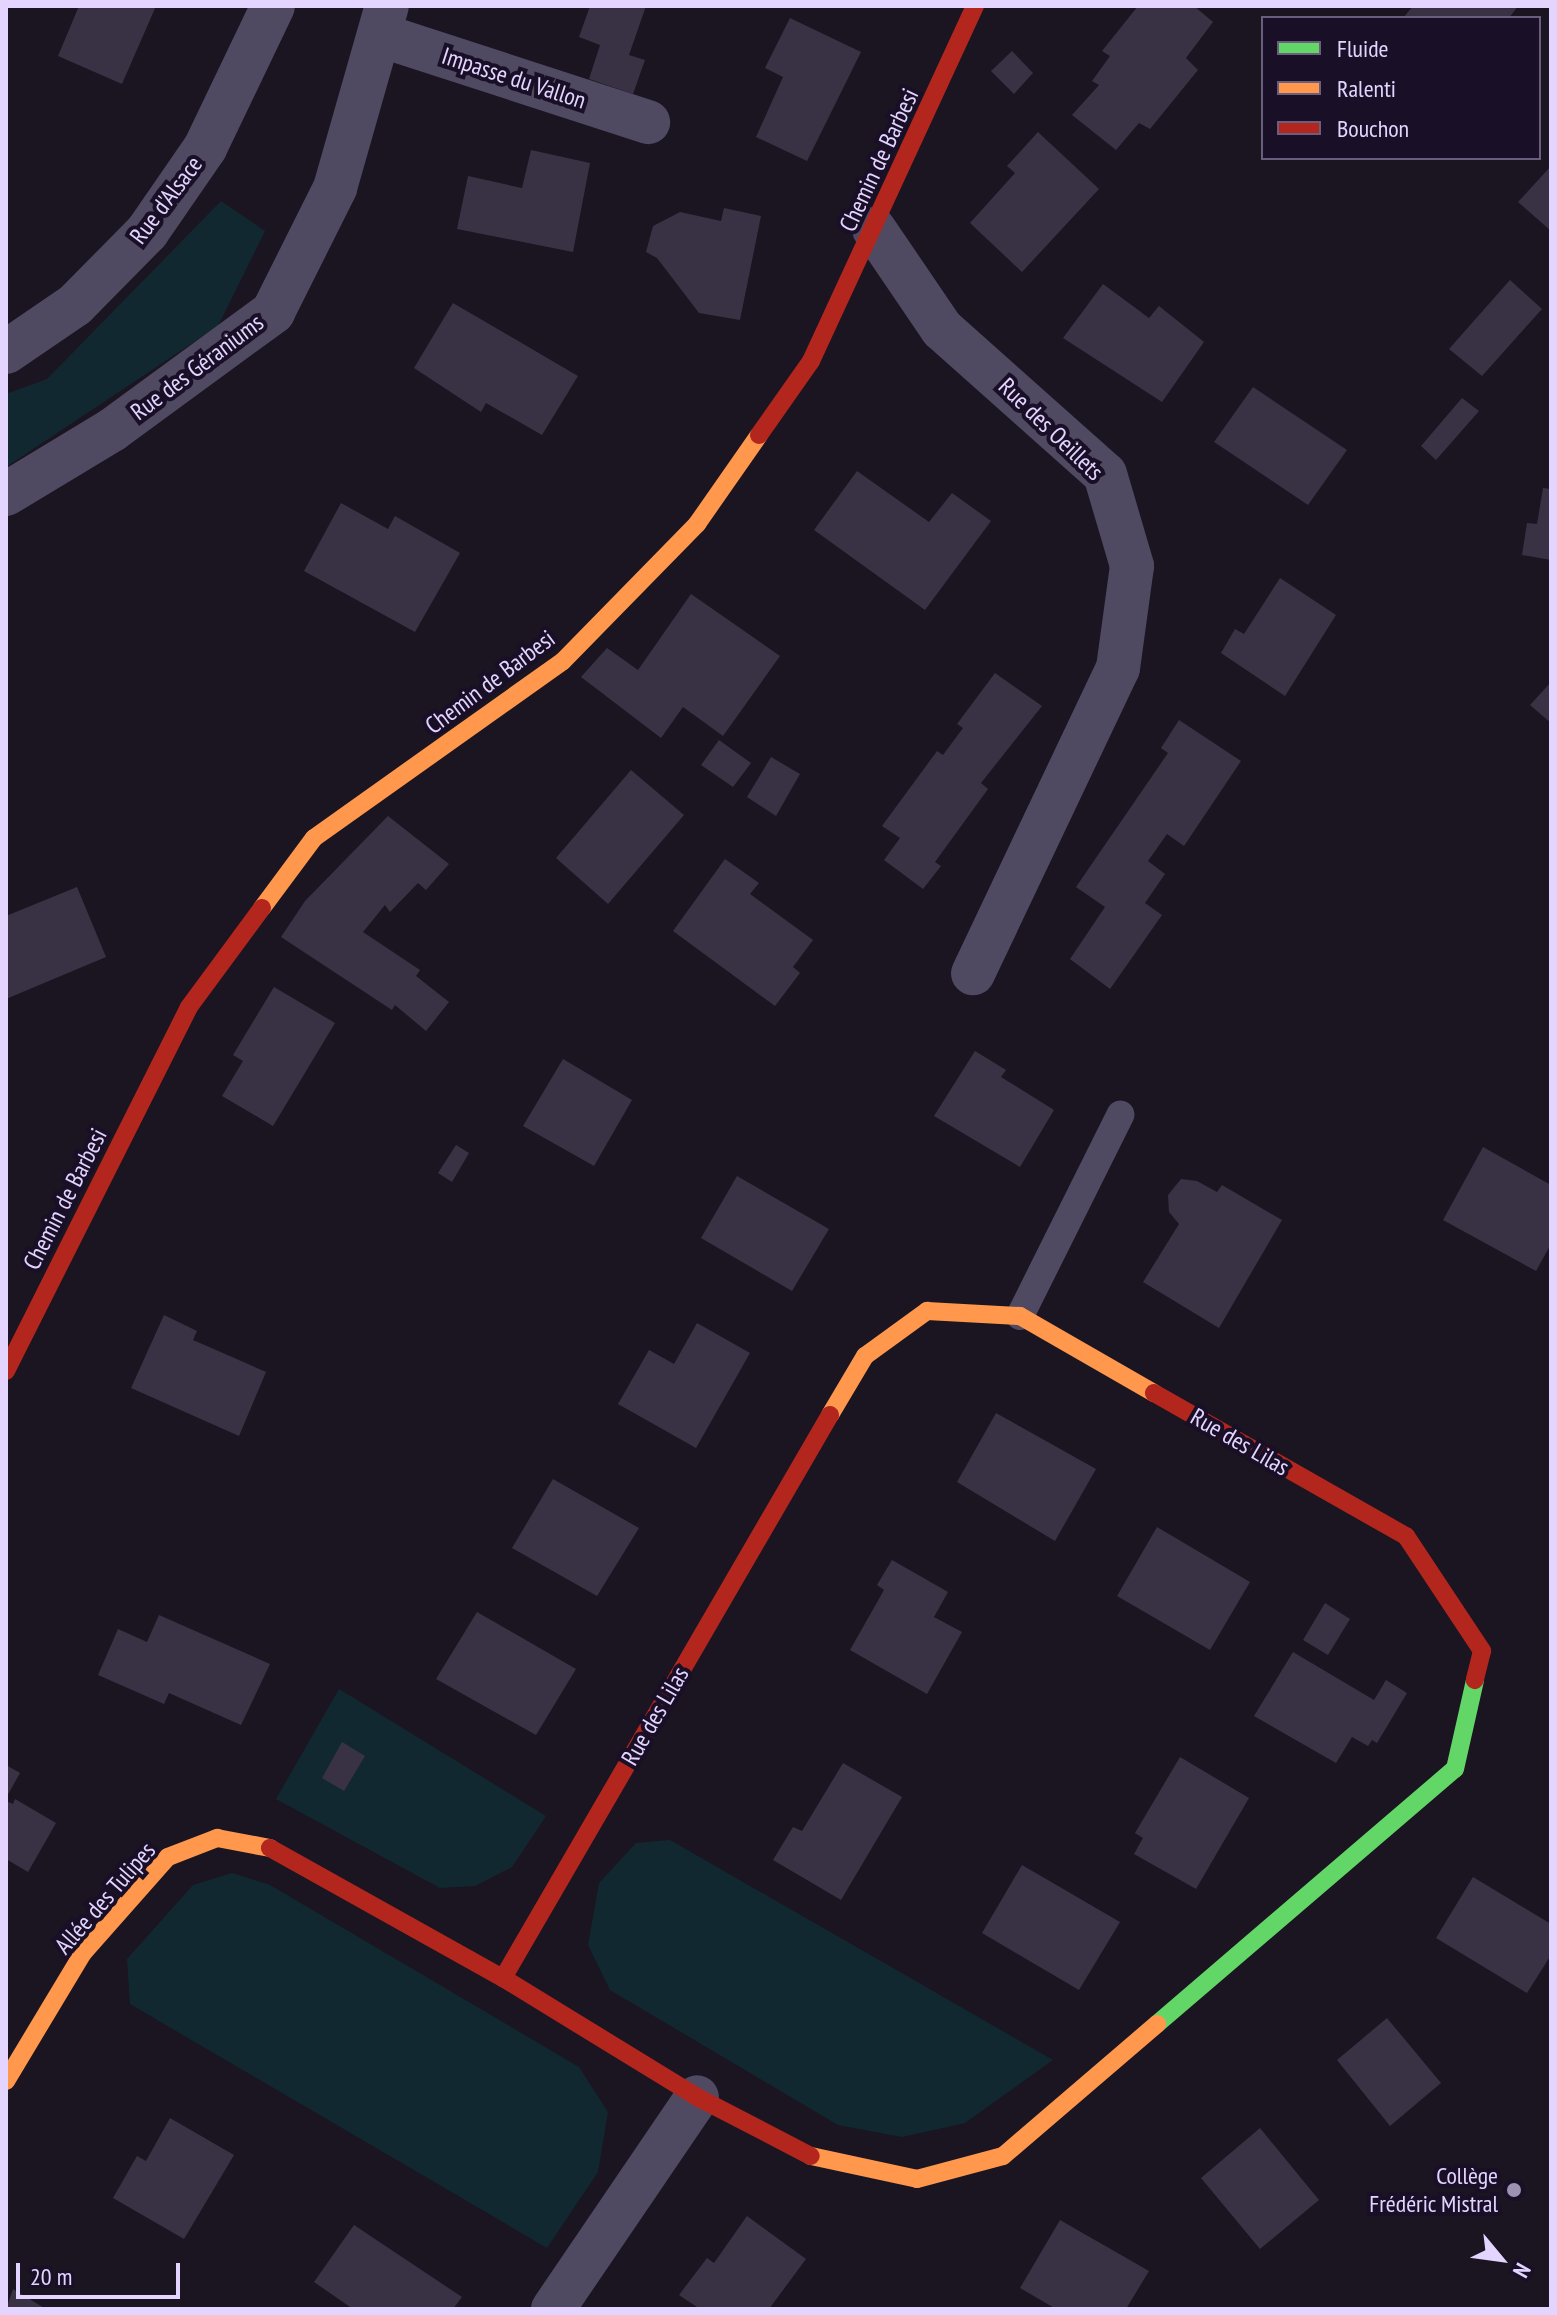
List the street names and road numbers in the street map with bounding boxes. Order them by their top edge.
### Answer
street label: Impasse du Vallon [438,41,590,115]
street label: Chemin de Barbesi [833,84,925,236]
street label: Rue d'Alsace [124,151,208,249]
street label: Rue des Géraniums [125,308,269,426]
street label: Rue des Oeillets [993,372,1109,486]
street label: Chemin de Barbesi [420,624,560,740]
street label: Chemin de Barbesi [17,1124,113,1274]
street label: Rue des Lilas [1186,1402,1294,1482]
street label: Rue des Lilas [615,1662,695,1770]
street label: Allée des Tulipes [48,1836,162,1960]

